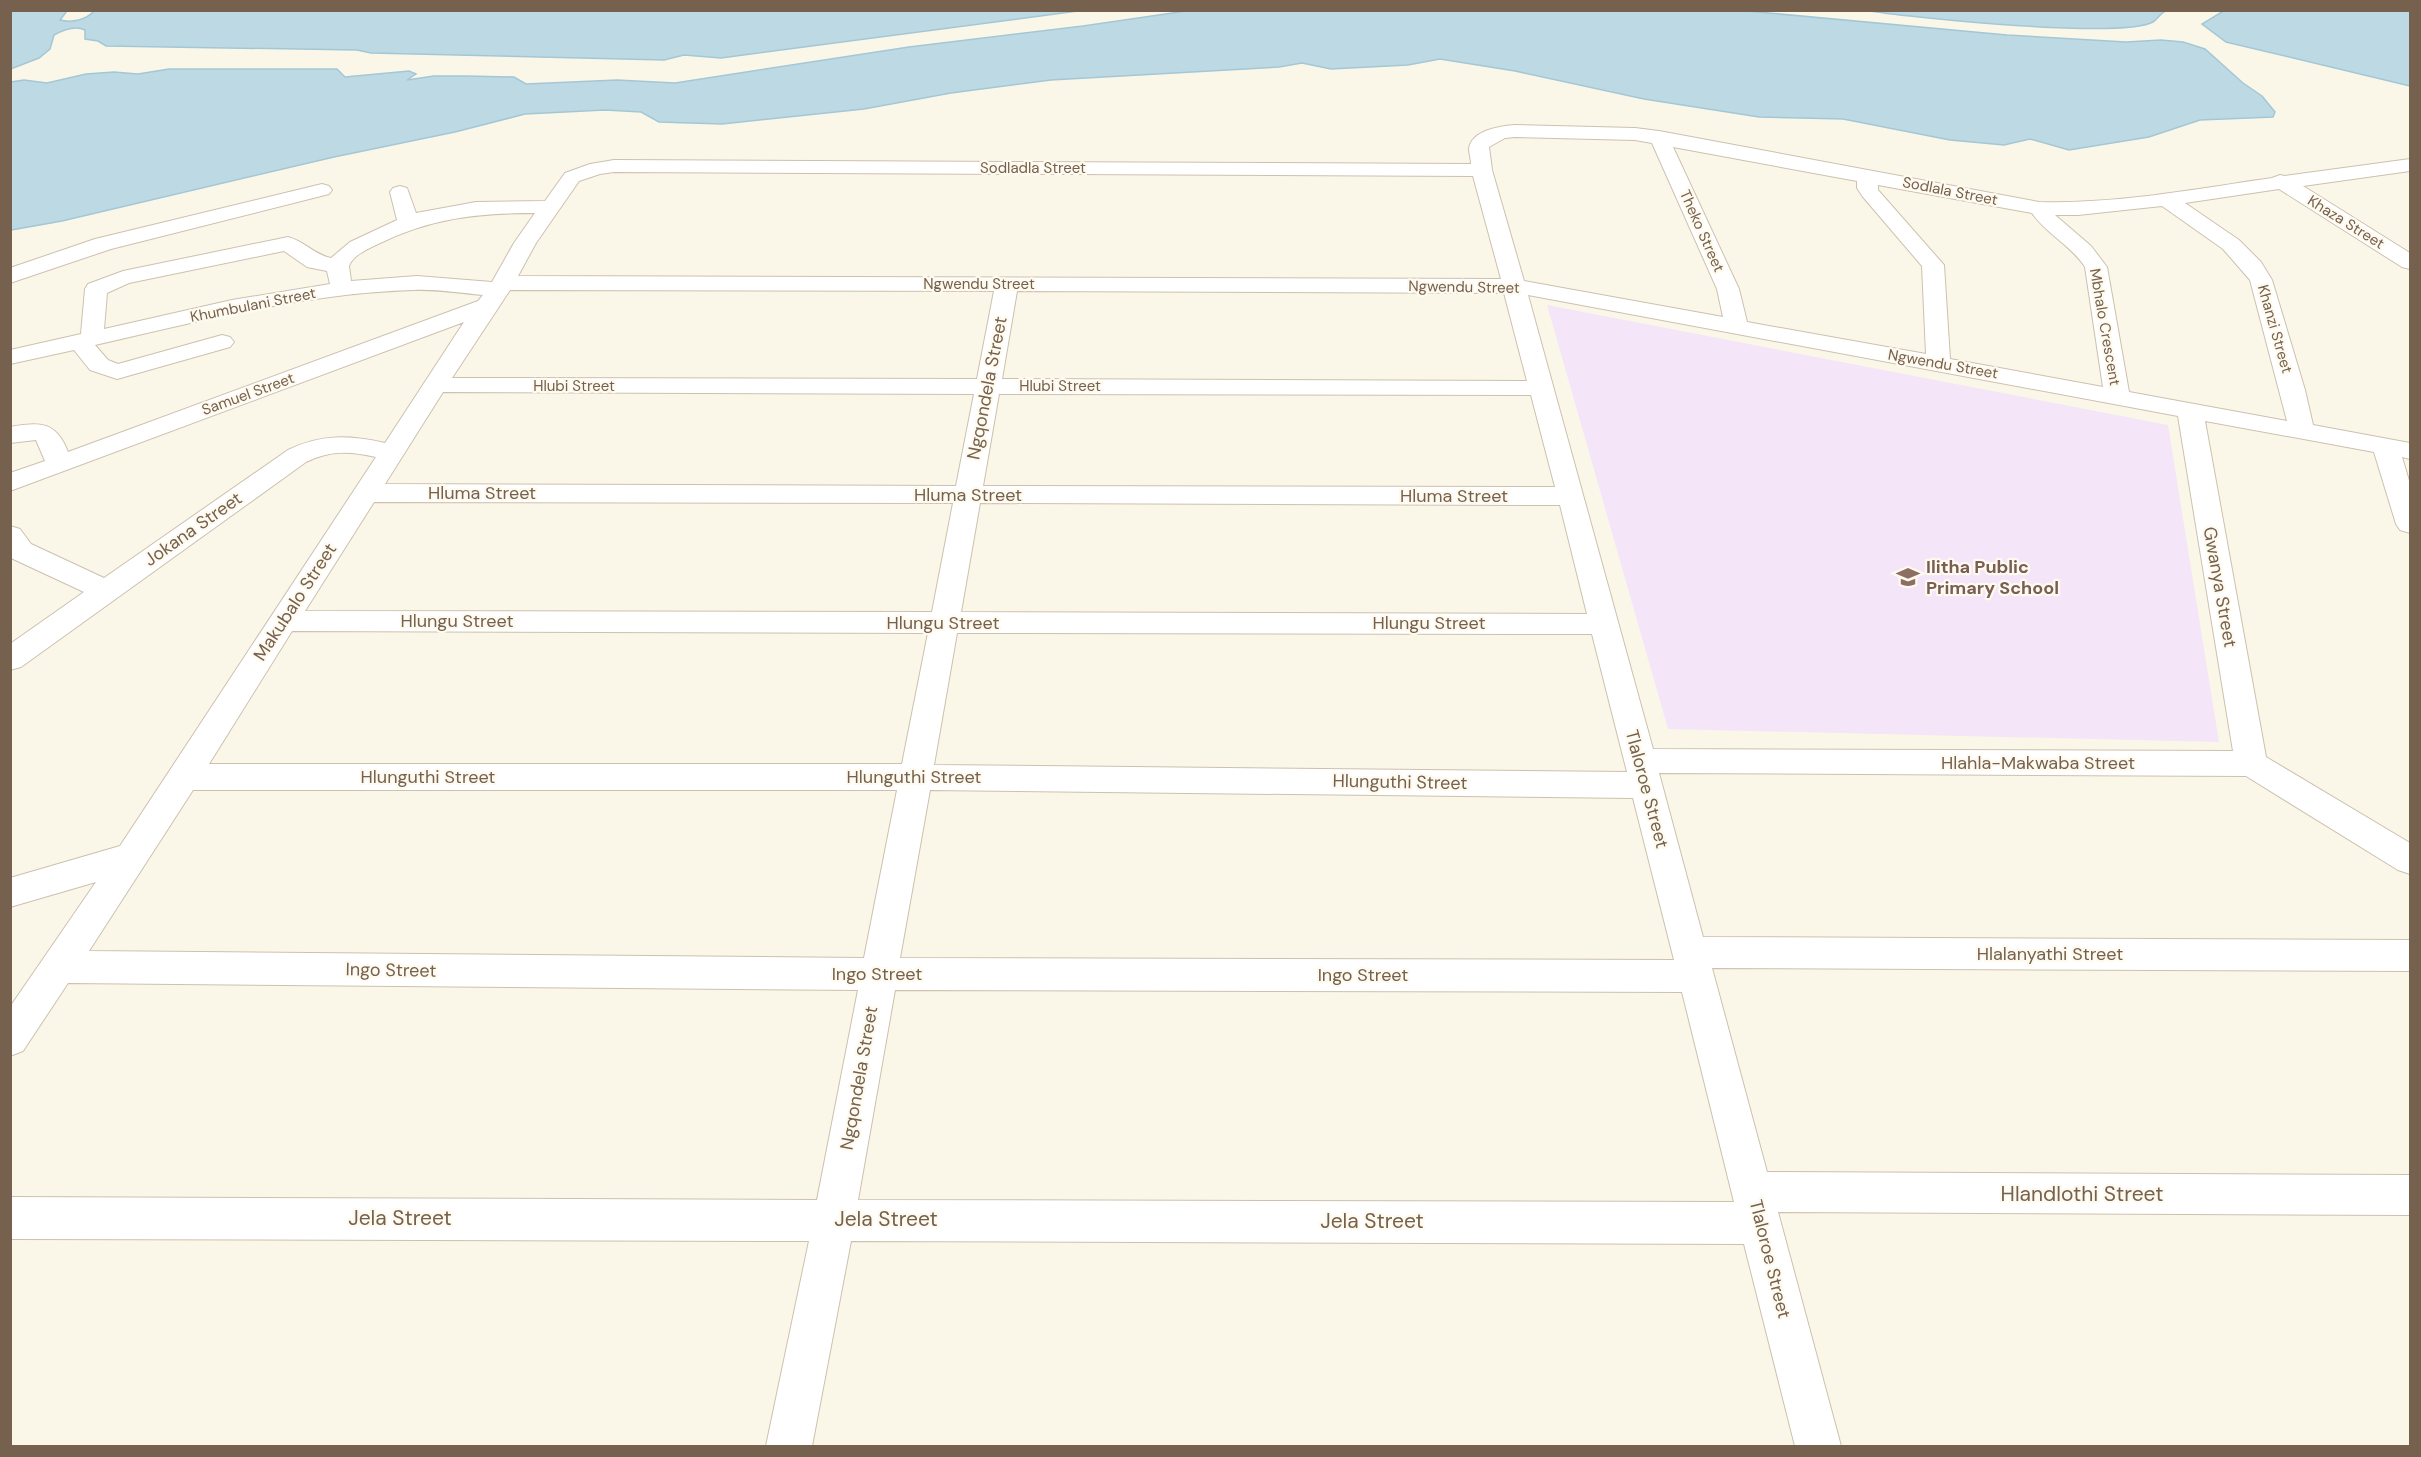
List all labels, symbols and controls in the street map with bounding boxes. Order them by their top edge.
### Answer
street label: Sodladla Street [980,158,1086,178]
street label: Sodlala Street [1901,172,1999,210]
street label: Theko Street [1675,187,1729,275]
street label: Khaza Street [2304,190,2388,254]
street label: Mbhalo Crescent [2085,267,2125,387]
street label: Ngwendu Street [923,274,1035,294]
street label: Ngwendu Street [1408,276,1520,298]
street label: Khanzi Street [2253,282,2297,376]
street label: Khumbulani Street [188,283,318,327]
street label: Ngqondela Street [961,314,1013,462]
street label: Ngwendu Street [1886,344,2000,384]
street label: Samuel Street [199,368,297,420]
street label: Hlubi Street [533,376,615,396]
street label: Hlubi Street [1019,376,1101,396]
street label: Hluma Street [428,481,536,505]
street label: Hluma Street [914,483,1022,507]
street label: Hluma Street [1400,484,1508,508]
street label: Jokana Street [139,486,247,572]
street label: Gwanya Street [2198,525,2242,649]
street label: Makubalo Street [248,538,342,666]
place label: Ilitha Public Primary School [1926,555,2059,600]
school or university icon: Ilitha Public Primary School [1895,564,1921,590]
street label: Hlungu Street [400,609,514,633]
street label: Hlungu Street [886,611,1000,635]
street label: Hlungu Street [1372,611,1486,635]
street label: Tlaloroe Street [1620,727,1674,851]
street label: Hlahla-Makwaba Street [1941,751,2135,775]
street label: Hlunguthi Street [361,765,495,789]
street label: Hlunguthi Street [847,765,981,789]
street label: Hlunguthi Street [1332,769,1468,795]
street label: Hlalanyathi Street [1977,942,2123,966]
street label: Ingo Street [345,957,437,983]
street label: Ingo Street [832,962,922,986]
street label: Ingo Street [1318,963,1408,987]
street label: Ngqondela Street [835,1004,883,1152]
street label: Hlandlothi Street [2001,1180,2163,1208]
street label: Tlaloroe Street [1744,1197,1796,1321]
street label: Jela Street [348,1204,452,1232]
street label: Jela Street [834,1205,938,1233]
street label: Jela Street [1320,1207,1424,1235]

